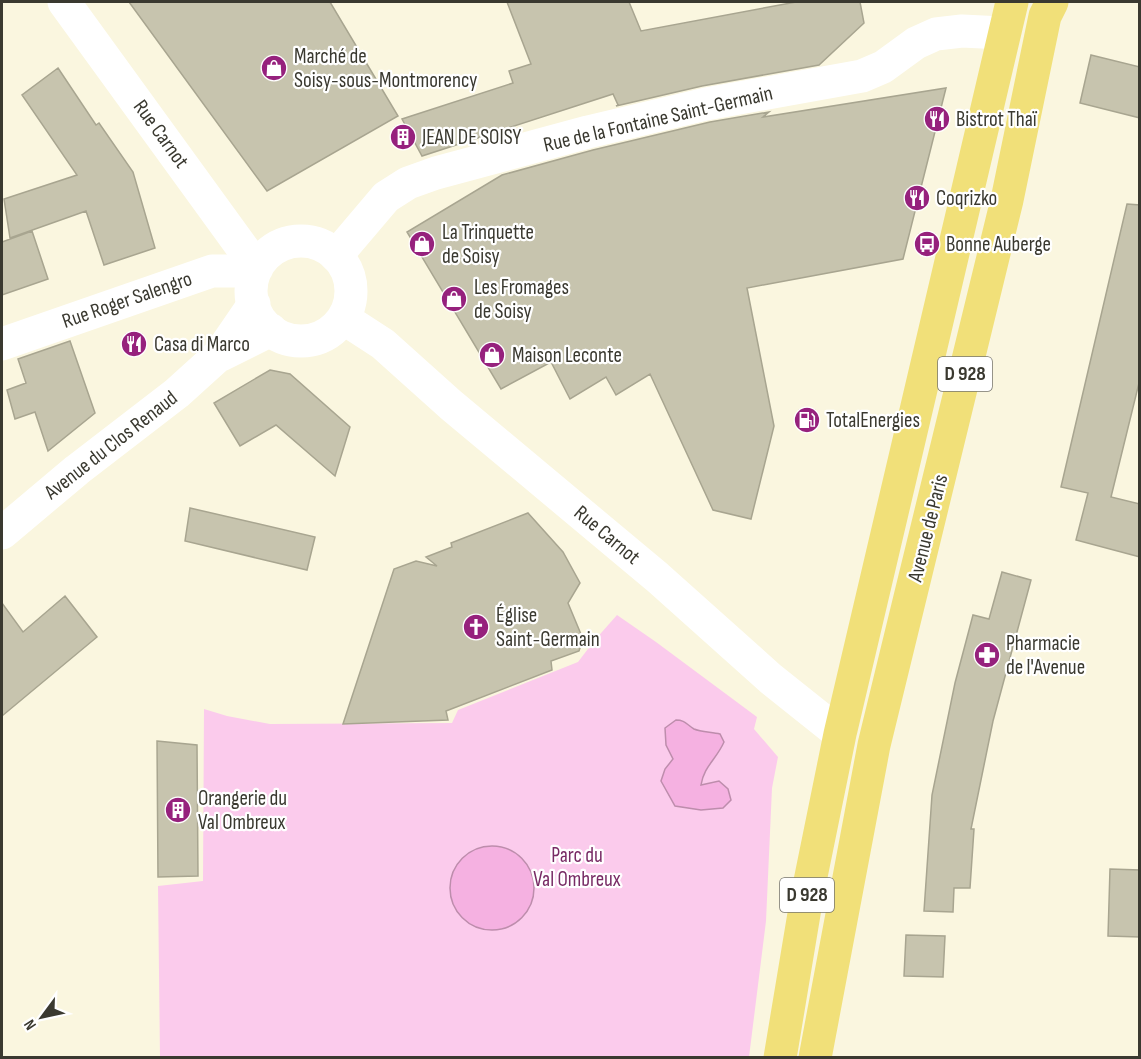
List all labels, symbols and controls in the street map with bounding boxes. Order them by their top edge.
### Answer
place label: Marché de Soisy-sous-Montmorency [294,44,477,93]
shop icon: Marché de Soisy-sous-Montmorency [259,53,289,83]
street label: Rue de la Fontaine Saint-Germain [541,80,775,158]
street label: Rue Carnot [128,95,194,173]
restaurant icon: Bistrot Thaï [922,104,952,134]
place label: Bistrot Thaï [956,107,1038,132]
building icon: JEAN DE SOISY [388,122,418,152]
place label: JEAN DE SOISY [421,125,522,150]
restaurant icon: Coqrizko [902,183,932,213]
place label: Coqrizko [936,186,997,211]
place label: La Trinquette de Soisy [442,220,534,269]
shop icon: La Trinquette de Soisy [407,229,437,259]
bus stop icon: Bonne Auberge [912,229,942,259]
place label: Bonne Auberge [946,232,1051,257]
street label: Rue Roger Salengro [59,266,195,334]
place label: Les Fromages de Soisy [474,275,569,324]
shop icon: Les Fromages de Soisy [439,284,469,314]
restaurant icon: Casa di Marco [119,329,149,359]
place label: Casa di Marco [154,332,250,357]
shop icon: Maison Leconte [477,340,507,370]
place label: Maison Leconte [512,343,622,368]
road number: D 928 [938,357,992,391]
street label: Avenue du Clos Renaud [39,385,182,505]
fuel station icon: TotalEnergies [792,405,822,435]
place label: TotalEnergies [826,408,920,433]
street label: Avenue de Paris [902,472,953,585]
street label: Rue Carnot [569,500,645,570]
place label: Église Saint-Germain [496,603,600,652]
church icon: Église Saint-Germain [461,612,491,642]
place label: Pharmacie de l'Avenue [1006,631,1085,680]
pharmacy icon: Pharmacie de l'Avenue [972,640,1002,670]
place label: Orangerie du Val Ombreux [198,786,287,835]
building icon: Orangerie du Val Ombreux [163,795,193,825]
park label: Parc du Val Ombreux [533,843,621,892]
road number: D 928 [780,878,834,912]
north arrow [12,987,72,1047]
text: N [20,1016,41,1033]

